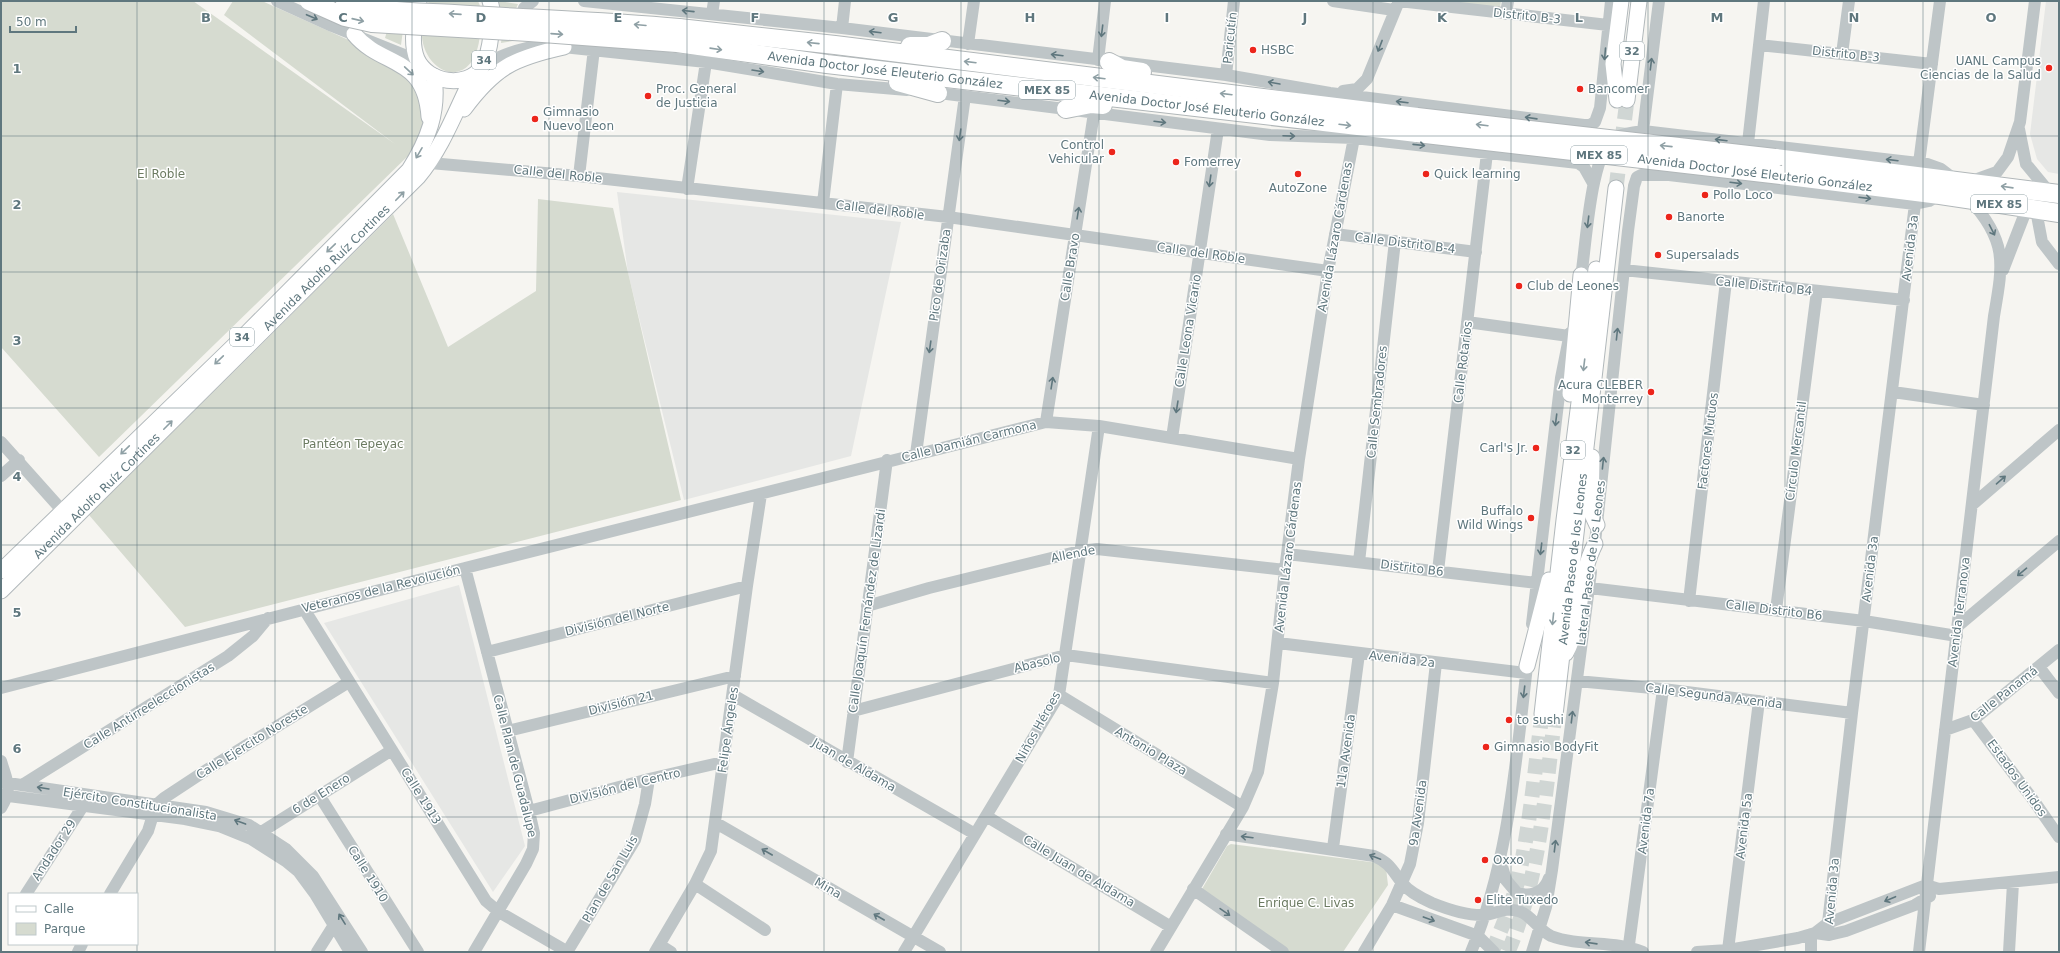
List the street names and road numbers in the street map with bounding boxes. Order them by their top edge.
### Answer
street label: Distrito B-3 [1493,5,1561,27]
street label: Paricutín [1220,11,1240,65]
road number: 32 [1620,42,1644,60]
street label: Distrito B-3 [1812,43,1880,65]
street label: Avenida Doctor José Eleuterio González [767,49,1003,91]
road number: 34 [472,51,496,69]
road number: MEX 85 [1019,81,1075,99]
street label: Avenida Doctor José Eleuterio González [1089,88,1325,129]
road number: MEX 85 [1571,146,1627,164]
street label: Avenida Doctor José Eleuterio González [1637,152,1873,194]
street label: Avenida Lázaro Cárdenas [1315,161,1355,313]
street label: Calle del Roble [513,162,603,186]
road number: MEX 85 [1971,195,2027,213]
street label: Calle del Roble [835,198,925,222]
street label: Avenida Adolfo Ruíz Cortines [261,202,393,333]
street label: Avenida 3a [1899,214,1921,282]
street label: Pico de Orizaba [927,228,953,322]
street label: Calle Distrito B-4 [1354,230,1456,256]
street label: Calle Bravo [1058,232,1082,302]
street label: Calle del Roble [1156,240,1246,266]
street label: Calle Leona Vicario [1172,273,1204,389]
street label: Calle Distrito B4 [1715,274,1813,298]
street label: Calle Rotarios [1451,320,1475,404]
road number: 34 [230,328,254,346]
street label: Calle Sembradores [1364,345,1390,459]
street label: Factores Mutuos [1695,392,1721,490]
street label: Círculo Mercantil [1783,400,1809,502]
street label: Calle Damián Carmona [900,417,1038,465]
street label: Avenida Adolfo Ruíz Cortines [31,430,163,562]
road number: 32 [1561,441,1585,459]
street label: Avenida Paseo de los Leones [1556,472,1590,646]
street label: Lateral Paseo de los Leones [1574,480,1608,646]
street label: Avenida Lázaro Cárdenas [1272,481,1304,633]
street label: Calle Joaquín Fernández de Lizardi [846,508,888,714]
street label: Avenida 3a [1859,535,1881,603]
street label: Allende [1050,543,1096,565]
street label: Avenida Terranova [1945,556,1973,668]
street label: Distrito B6 [1380,557,1444,579]
street label: Veteranos de la Revolución [300,563,462,615]
street label: Calle Distrito B6 [1725,597,1823,623]
street label: División del Norte [563,599,671,639]
street label: Avenida 2a [1368,648,1436,670]
street label: Abasolo [1012,650,1062,676]
street label: Calle Antirreeleccionistas [81,660,217,752]
street label: Calle Panamá [1968,663,2040,725]
street label: Calle Segunda Avenida [1645,681,1783,711]
street label: Felipe Ángeles [714,686,741,774]
street label: División 21 [587,688,655,718]
street label: Niños Héroes [1013,689,1063,765]
street label: Calle Plan de Guadalupe [490,693,540,839]
street label: Calle Ejercito Noreste [194,702,310,782]
street label: 11a Avenida [1334,713,1358,789]
street label: Antonio Plaza [1112,724,1190,778]
street label: Juan de Aldama [809,735,898,795]
street label: Estados Unidos [1984,737,2050,819]
street label: Calle 1913 [398,765,444,827]
street label: División del Centro [568,765,682,807]
street label: 6 de Enero [290,771,352,817]
street label: 9a Avenida [1406,779,1430,847]
street label: Ejército Constitucionalista [62,785,218,823]
street label: Avenida 7a [1635,787,1657,855]
street label: Avenida 5a [1733,792,1755,860]
street label: Andador 29 [29,817,79,883]
street label: Calle Juan de Aldama [1021,832,1137,910]
street label: Plan de San Luis [579,833,641,925]
street label: Calle 1910 [345,843,391,905]
street label: Avenida 3a [1822,857,1842,925]
street label: Mina [812,875,844,901]

